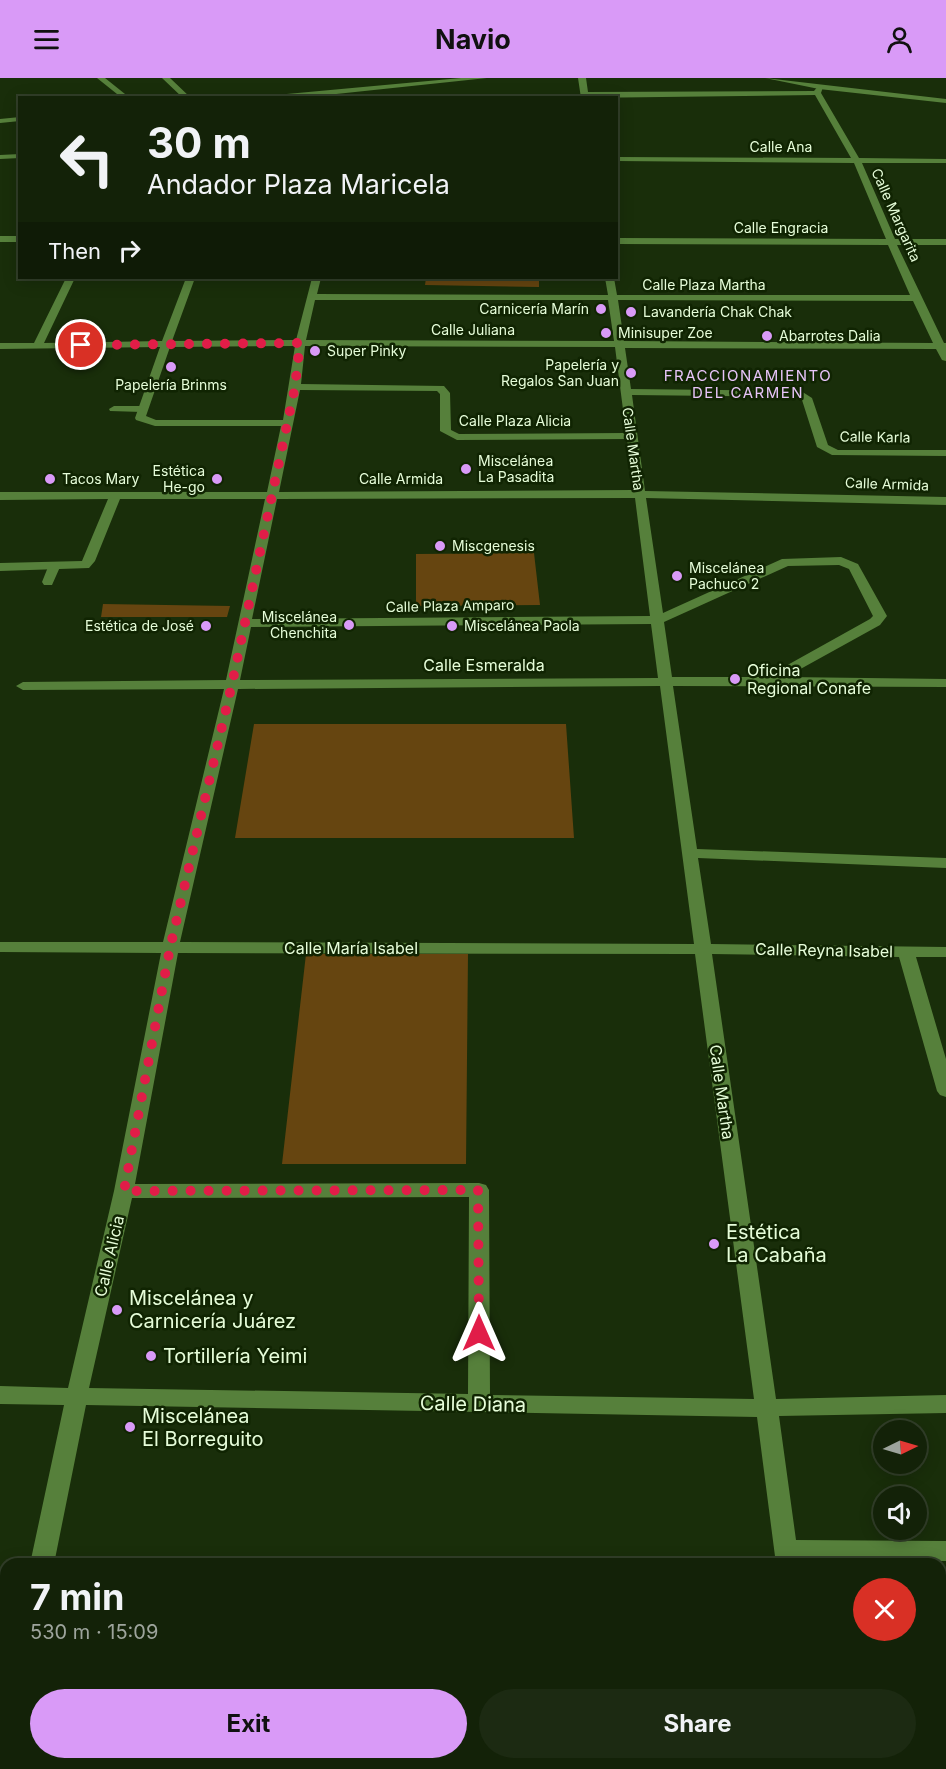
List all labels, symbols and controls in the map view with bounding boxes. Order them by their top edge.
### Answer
icon: menu [30,23,63,56]
text: Navio [435,23,511,56]
icon: person [883,23,916,56]
text: 30 m [147,117,251,168]
icon: left [48,120,126,198]
street label: Calle Ana [750,138,812,155]
street label: Calle Margarita [868,165,925,264]
text: Andador Plaza Maricela [147,168,450,201]
street label: Calle Engracia [734,219,828,236]
icon: right [113,234,146,267]
text: Then [48,238,101,264]
street label: Calle Plaza Martha [642,276,766,293]
place label: Carnicería Marín [479,300,589,317]
marker: Carnicería Marín [594,302,608,316]
place label: Lavandería Chak Chak [643,303,792,320]
marker: Lavandería Chak Chak [624,305,638,319]
pin [55,319,106,370]
street label: Calle Juliana [431,321,515,338]
place label: Minisuper Zoe [618,324,713,341]
marker: Minisuper Zoe [599,326,613,340]
place label: Abarrotes Dalia [779,327,881,344]
icon: arrive [64,328,97,361]
marker: Abarrotes Dalia [760,329,774,343]
place label: Super Pinky [327,342,406,359]
marker: Super Pinky [308,344,322,358]
place label: Papelería y Regalos San Juan [501,356,619,389]
marker: Papelería Brinms [164,360,178,374]
marker: Papelería y Regalos San Juan [624,366,638,380]
district label: FRACCIONAMIENTO DEL CARMEN [664,366,832,402]
place label: Papelería Brinms [115,376,227,393]
street label: Calle Martha [619,406,648,492]
street label: Calle Plaza Alicia [459,412,571,429]
street label: Calle Karla [839,427,911,446]
place label: Miscelánea La Pasadita [478,452,554,485]
place label: Estética He-go [153,462,205,495]
marker: Miscelánea La Pasadita [459,462,473,476]
place label: Tacos Mary [62,470,140,487]
street label: Calle Armida [359,470,443,487]
marker: Tacos Mary [43,472,57,486]
marker: Estética He-go [210,472,224,486]
street label: Calle Armida [845,474,929,493]
place label: Miscgenesis [452,537,535,554]
marker: Miscgenesis [433,539,447,553]
place label: Miscelánea Pachuco 2 [689,559,764,592]
marker: Miscelánea Pachuco 2 [670,569,684,583]
street label: Calle Plaza Amparo [386,596,514,615]
place label: Miscelánea Chenchita [262,608,337,641]
place label: Estética de José [85,617,194,634]
place label: Miscelánea Paola [464,617,580,634]
marker: Miscelánea Chenchita [342,618,356,632]
marker: Estética de José [199,619,213,633]
marker: Miscelánea Paola [445,619,459,633]
street label: Calle Esmeralda [423,655,545,675]
place label: Oficina Regional Conafe [747,660,871,698]
marker: Oficina Regional Conafe [728,672,742,686]
street label: Calle María Isabel [284,938,418,958]
street label: Calle Reyna Isabel [755,939,893,961]
street label: Calle Martha [705,1043,739,1141]
street label: Calle Alicia [90,1213,128,1299]
place label: Estética La Cabaña [726,1220,827,1267]
marker: Estética La Cabaña [707,1237,721,1251]
place label: Miscelánea y Carnicería Juárez [129,1286,296,1333]
position arrow [447,1301,511,1365]
marker: Miscelánea y Carnicería Juárez [110,1303,124,1317]
place label: Tortillería Yeimi [163,1344,307,1368]
marker: Tortillería Yeimi [144,1349,158,1363]
street label: Calle Diana [420,1391,526,1417]
place label: Miscelánea El Borreguito [142,1404,264,1451]
marker: Miscelánea El Borreguito [123,1420,137,1434]
north arrow [873,1420,927,1474]
map controls [873,1420,927,1540]
button: sound [873,1486,927,1540]
text: 7 min [30,1575,124,1619]
button: close [853,1578,916,1641]
text: 530 m · 15:09 [30,1620,158,1644]
button: Exit [30,1689,467,1758]
button: Share [479,1689,916,1758]

